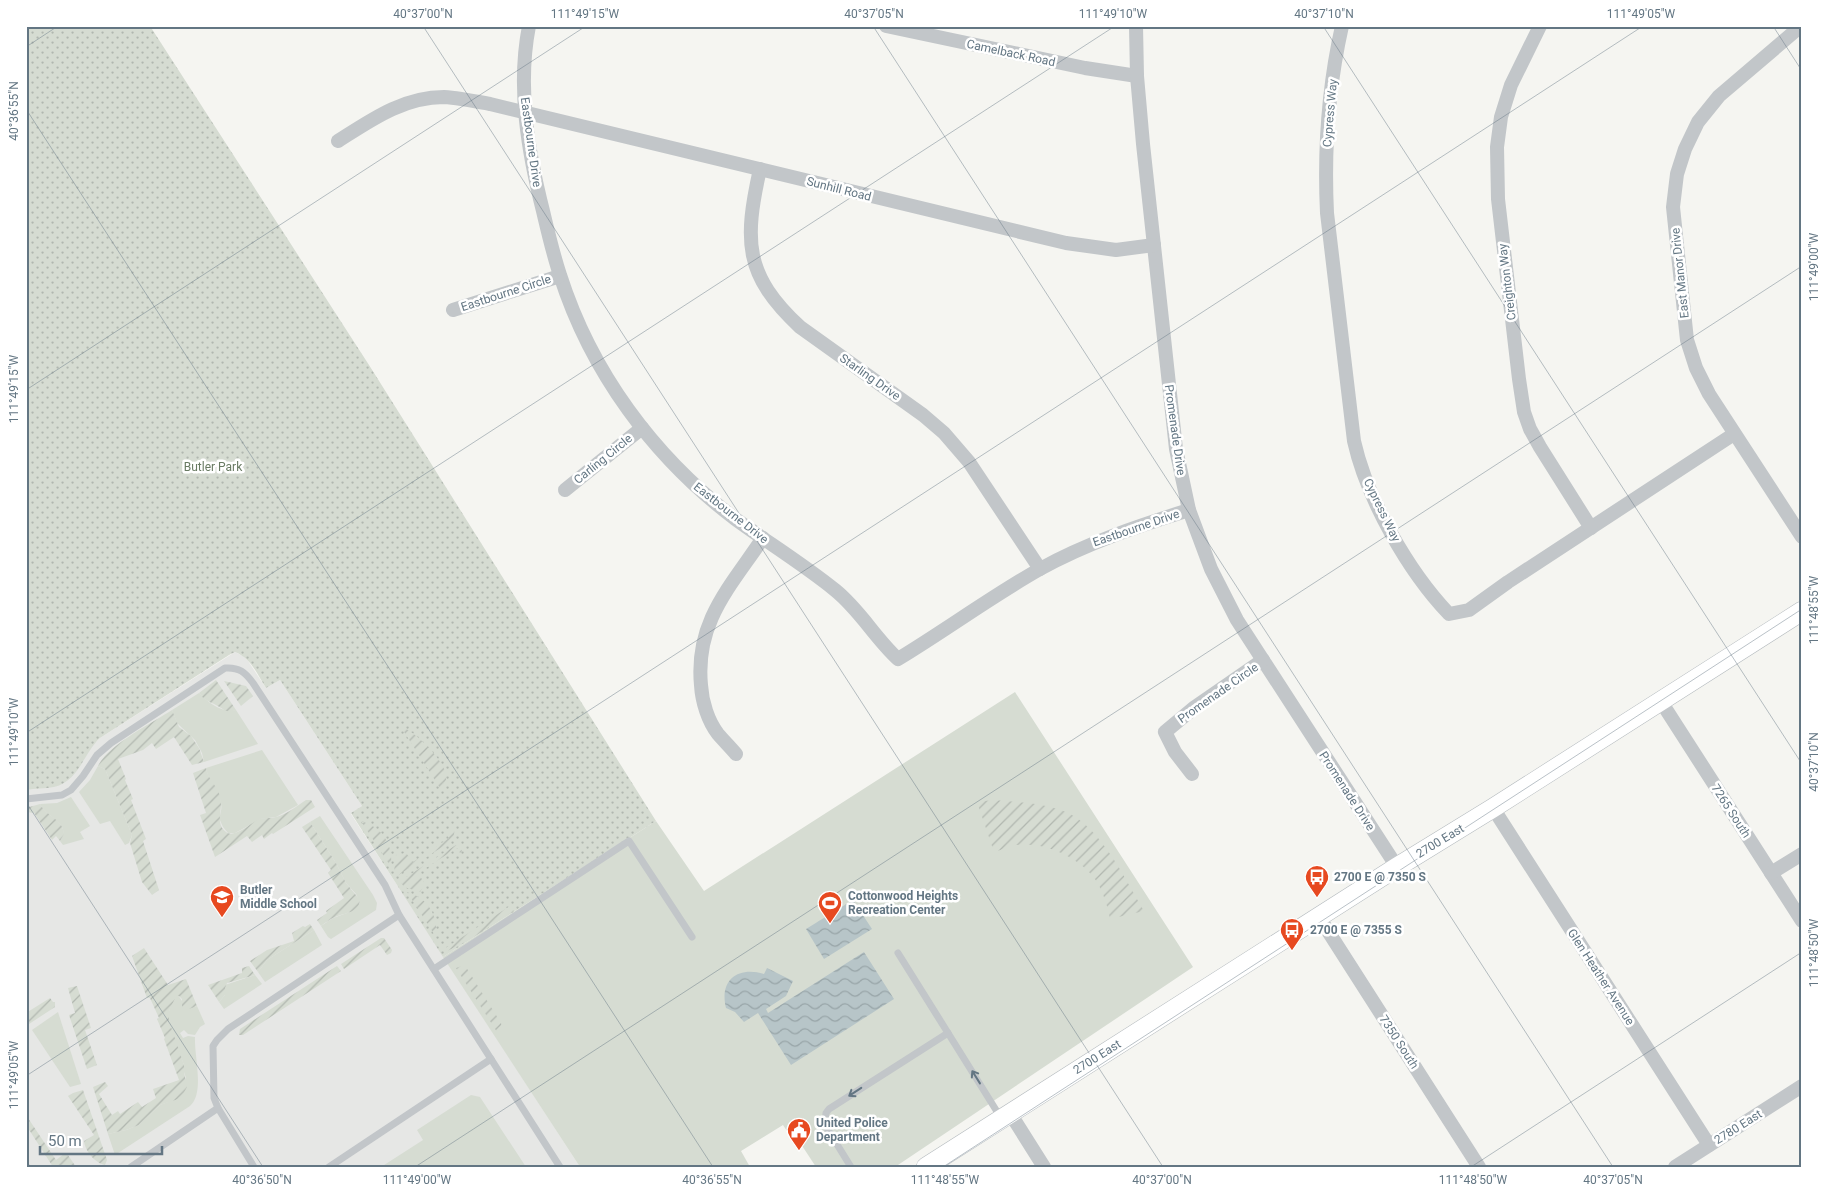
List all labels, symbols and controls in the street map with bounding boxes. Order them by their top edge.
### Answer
text: 40°37'00"N [393,7,453,21]
text: 111°49'15"W [551,7,619,21]
text: 40°37'05"N [844,7,904,21]
text: 111°49'10"W [1079,7,1147,21]
text: 40°37'10"N [1294,7,1354,21]
text: 111°49'05"W [1607,7,1675,21]
street label: Camelback Road [965,37,1057,69]
street label: Cypress Way [1320,78,1340,148]
text: 40°36'55"N [7,81,21,141]
street label: Eastbourne Drive [518,96,544,188]
street label: Sunhill Road [805,174,873,204]
street label: East Manor Drive [1668,227,1692,319]
text: 111°49'00"W [1807,233,1821,301]
street label: Creighton Way [1495,243,1519,321]
street label: Eastbourne Circle [459,272,553,314]
street label: Starling Drive [837,351,903,403]
text: 111°49'15"W [7,355,21,423]
street label: Promenade Drive [1162,384,1188,476]
street label: Carling Circle [571,431,635,487]
park label: Butler Park [184,460,243,474]
street label: Cypress Way [1361,476,1403,544]
street label: Eastbourne Drive [691,480,771,546]
street label: Eastbourne Drive [1091,507,1181,549]
text: 111°48'55"W [1807,576,1821,644]
street label: Promenade Circle [1175,660,1261,726]
text: 111°49'10"W [7,698,21,766]
text: 40°37'10"N [1807,732,1821,792]
street label: Promenade Drive [1316,749,1378,833]
street label: 7265 South [1708,782,1754,840]
street label: 2700 East [1413,821,1467,861]
bus stop icon: 2700 E @ 7350 S [1304,864,1330,898]
place label: 2700 E @ 7350 S [1334,870,1426,884]
place label: Butler Middle School [240,883,317,911]
school or university icon: Butler Middle School [209,884,235,918]
place label: Cottonwood Heights Recreation Center [848,889,958,917]
sports icon: Cottonwood Heights Recreation Center [817,890,843,924]
bus stop icon: 2700 E @ 7355 S [1279,917,1305,951]
text: 111°48'50"W [1807,919,1821,987]
place label: 2700 E @ 7355 S [1310,923,1402,937]
street label: Glen Heather Avenue [1565,926,1637,1028]
street label: 7350 South [1376,1013,1422,1071]
street label: 2700 East [1071,1037,1123,1077]
text: 111°49'05"W [7,1041,21,1109]
one-way arrow [970,1070,980,1084]
one-way arrow [848,1087,862,1098]
street label: 2780 East [1712,1107,1764,1147]
place label: United Police Department [816,1116,888,1144]
public building icon: United Police Department [786,1117,812,1151]
scale bar [40,1123,162,1155]
text: 50 m [48,1132,82,1150]
text: 40°36'50"N [232,1173,292,1187]
text: 111°49'00"W [383,1173,451,1187]
text: 40°36'55"N [682,1173,742,1187]
text: 111°48'55"W [911,1173,979,1187]
text: 40°37'00"N [1132,1173,1192,1187]
text: 111°48'50"W [1439,1173,1507,1187]
text: 40°37'05"N [1583,1173,1643,1187]

